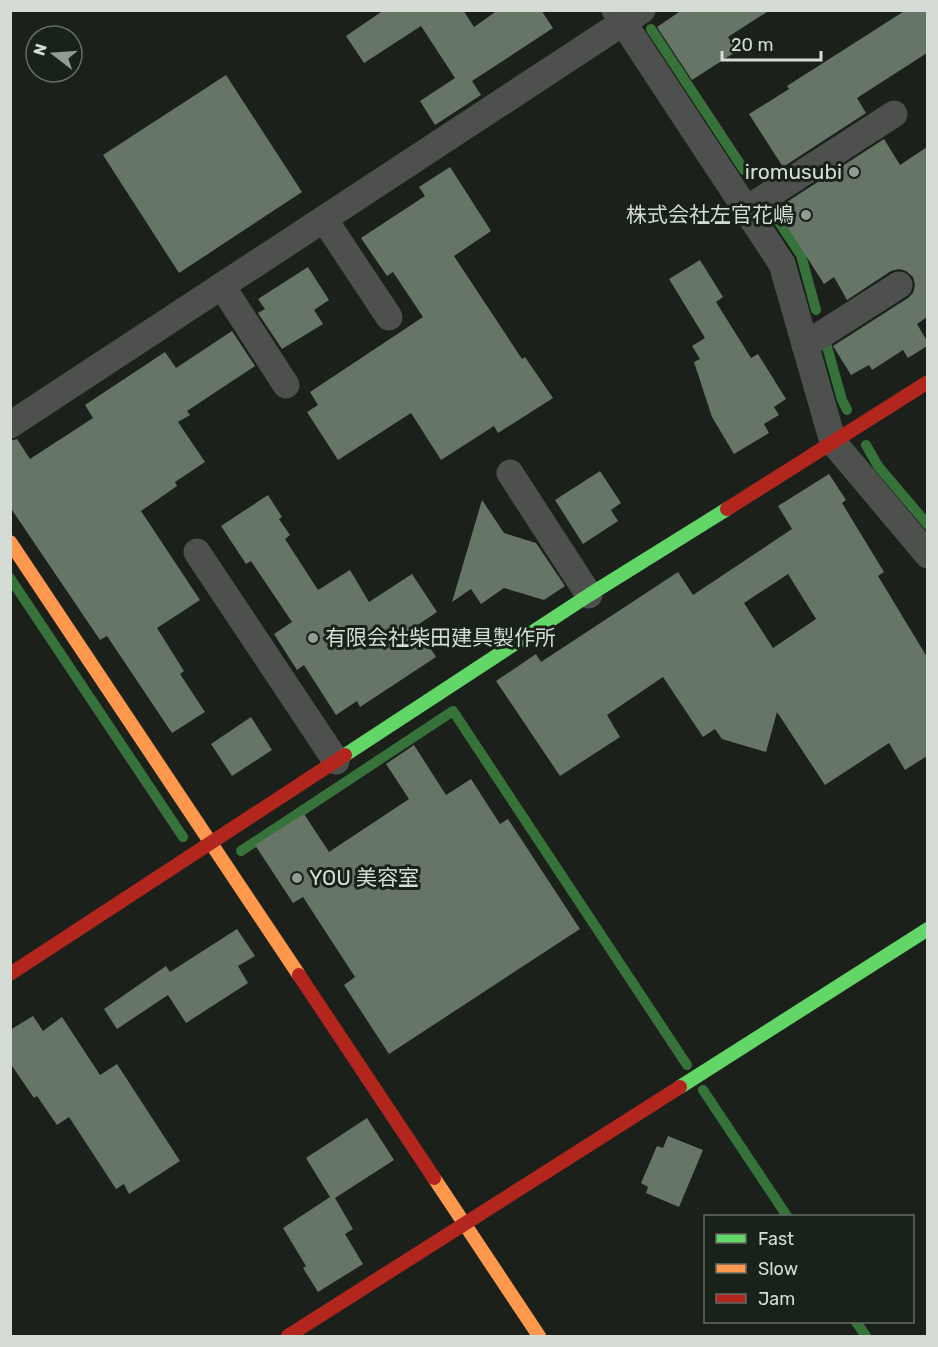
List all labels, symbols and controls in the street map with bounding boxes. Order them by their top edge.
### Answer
north arrow [24,24,84,84]
scale bar [722,24,821,62]
text: 20 m [731,34,773,56]
text: N [29,41,51,58]
place label: iromusubi [745,159,842,184]
marker: iromusubi [847,165,861,179]
place label: 株式会社左官花嶋 [626,202,794,227]
marker: 株式会社左官花嶋 [799,208,813,222]
place label: 有限会社柴田建具製作所 [325,625,556,650]
marker: 有限会社柴田建具製作所 [306,631,320,645]
place label: YOU 美容室 [309,865,419,890]
marker: YOU 美容室 [290,871,304,885]
legend [704,1215,914,1323]
text: Fast [758,1228,794,1250]
text: Slow [758,1258,798,1280]
text: Jam [758,1288,795,1310]

